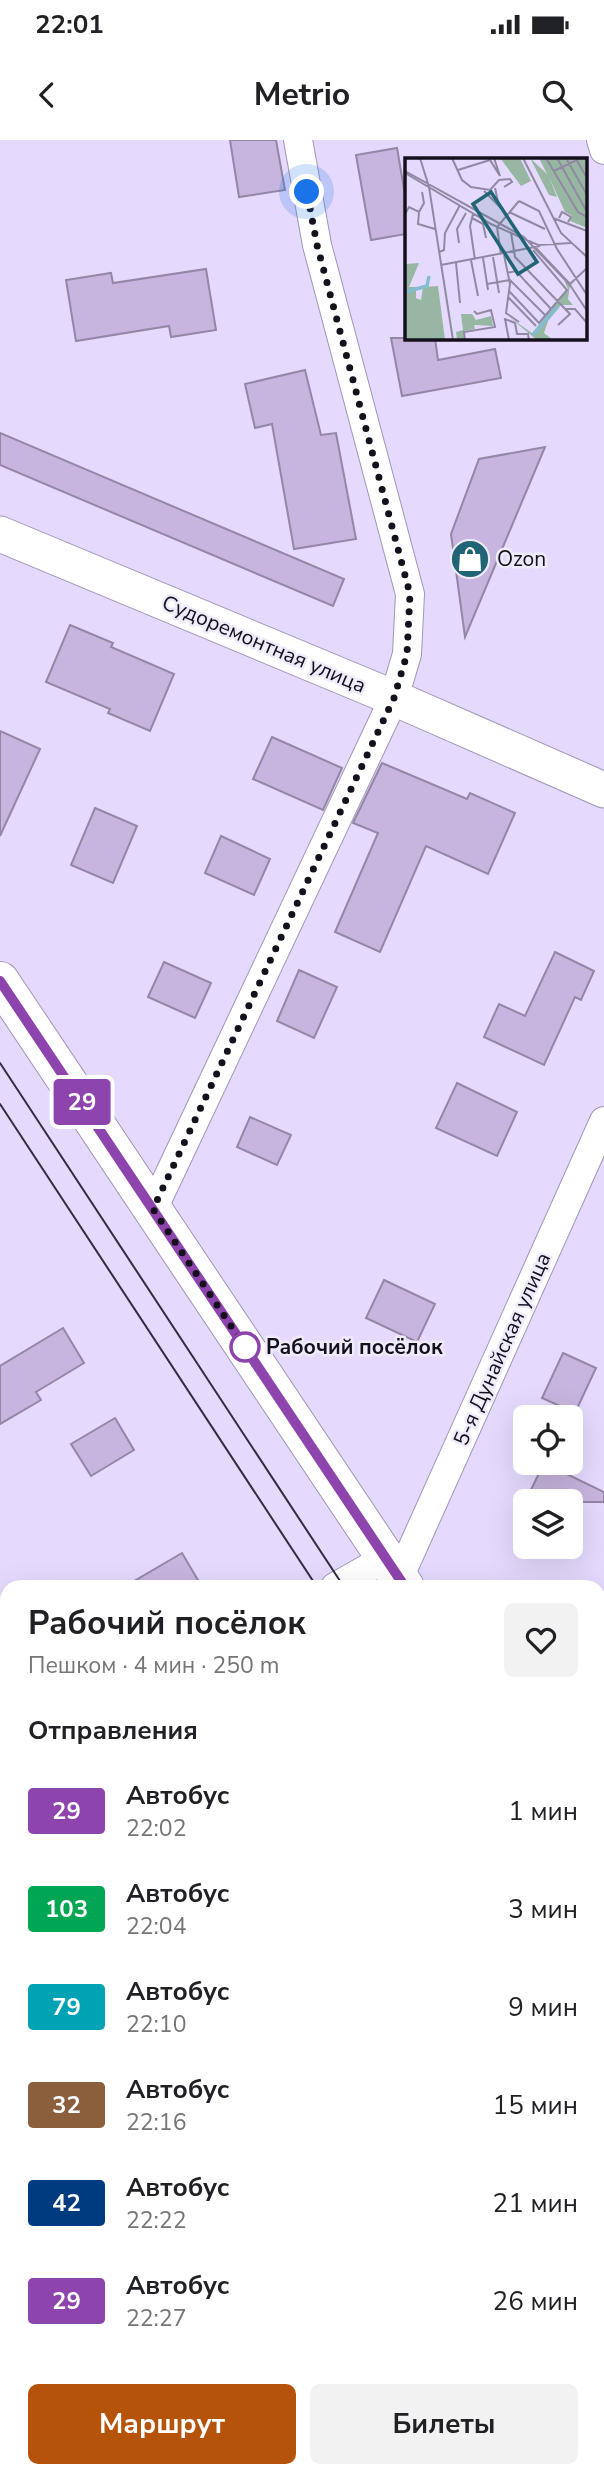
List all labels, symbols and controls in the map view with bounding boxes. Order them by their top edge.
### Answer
text: 22:01 [35,7,104,42]
text: Metrio [254,73,350,116]
icon: back [28,76,66,114]
icon: search [538,76,576,114]
inset map [405,158,586,340]
your location [289,174,324,209]
shop icon: Ozon [449,538,491,580]
place label: Ozon [497,545,546,573]
street label: Судоремонтная улица [158,588,370,700]
line badge: 29 [50,1079,114,1125]
text: 29 [68,1086,96,1118]
street label: 5-я Дунайская улица [447,1248,557,1450]
marker: Рабочий посёлок [230,1332,260,1362]
place label: Рабочий посёлок [266,1333,443,1361]
map controls [513,1405,583,1559]
button: locate [513,1405,583,1475]
button: layers [513,1489,583,1559]
text: Рабочий посёлок [28,1601,306,1646]
button: heart [504,1603,578,1677]
text: Пешком · 4 мин · 250 m [28,1650,279,1681]
text: Отправления [28,1713,198,1748]
text: Автобус [126,1778,229,1813]
text: 1 мин [508,1794,578,1829]
text: 29 [52,1795,81,1827]
text: 22:02 [126,1813,186,1844]
text: Автобус [126,1876,229,1911]
text: 3 мин [508,1892,578,1927]
text: 103 [45,1893,88,1925]
text: 22:04 [126,1911,186,1942]
text: Автобус [126,1974,229,2009]
text: 9 мин [508,1990,578,2025]
text: 79 [52,1991,81,2023]
text: 22:10 [126,2009,186,2040]
text: Автобус [126,2072,229,2107]
text: 15 мин [493,2088,578,2123]
text: 32 [52,2089,81,2121]
text: 22:16 [126,2107,186,2138]
text: Автобус [126,2170,229,2205]
text: 21 мин [493,2186,578,2221]
text: 42 [52,2187,81,2219]
text: 22:22 [126,2205,186,2236]
text: Автобус [126,2268,229,2303]
text: 26 мин [493,2284,578,2319]
text: 29 [52,2285,81,2317]
text: 22:27 [126,2303,186,2334]
button: Маршрут [28,2384,296,2464]
button: Билеты [310,2384,578,2464]

